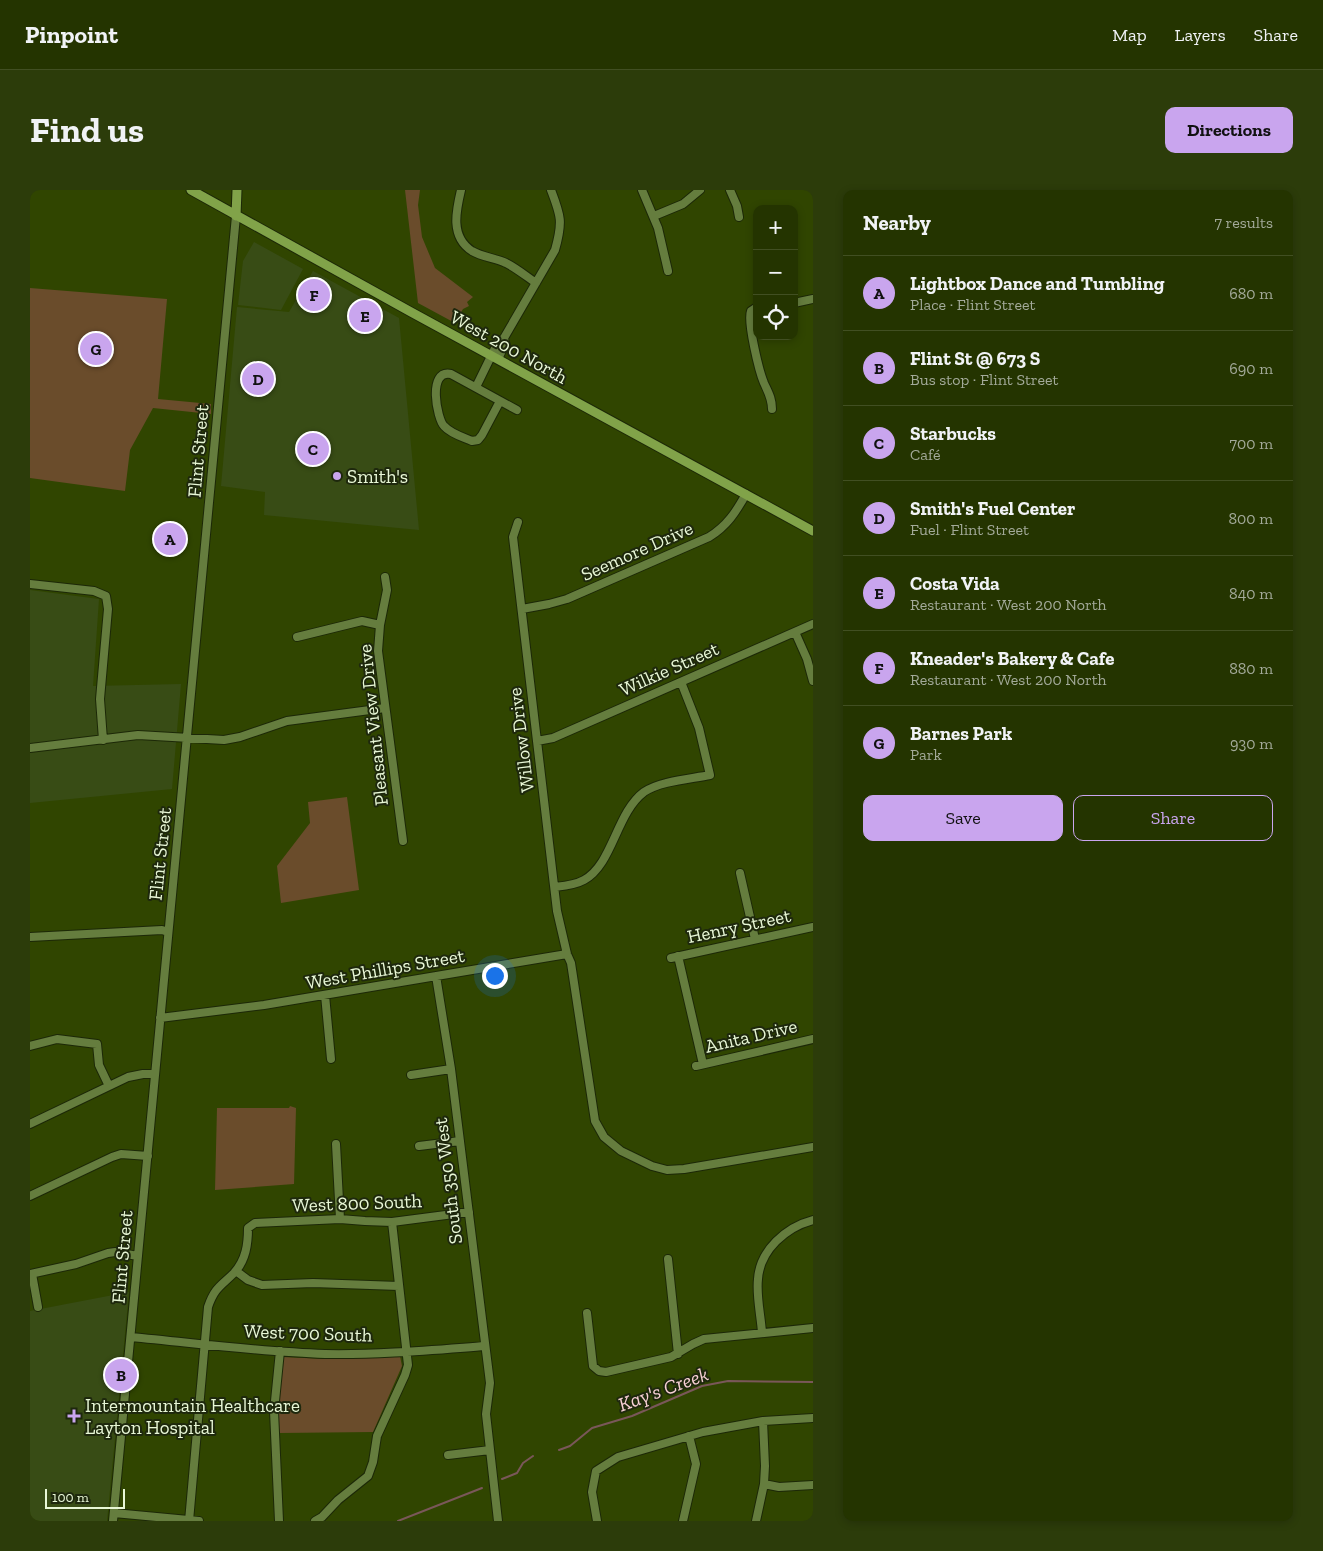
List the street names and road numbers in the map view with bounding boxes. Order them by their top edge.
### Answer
street label: West 200 North [446,305,572,389]
street label: Flint Street [182,404,214,498]
street label: Seemore Drive [577,516,697,586]
street label: Wilkie Street [616,637,722,701]
street label: Pleasant View Drive [353,643,393,807]
street label: Willow Drive [503,686,539,794]
street label: Flint Street [144,806,176,902]
street label: Henry Street [685,904,793,948]
street label: West Phillips Street [304,944,466,994]
street label: Anita Drive [703,1014,799,1058]
street label: South 350 West [429,1116,467,1246]
street label: West 800 South [292,1189,423,1217]
street label: Flint Street [106,1210,138,1304]
street label: West 700 South [243,1319,373,1347]

